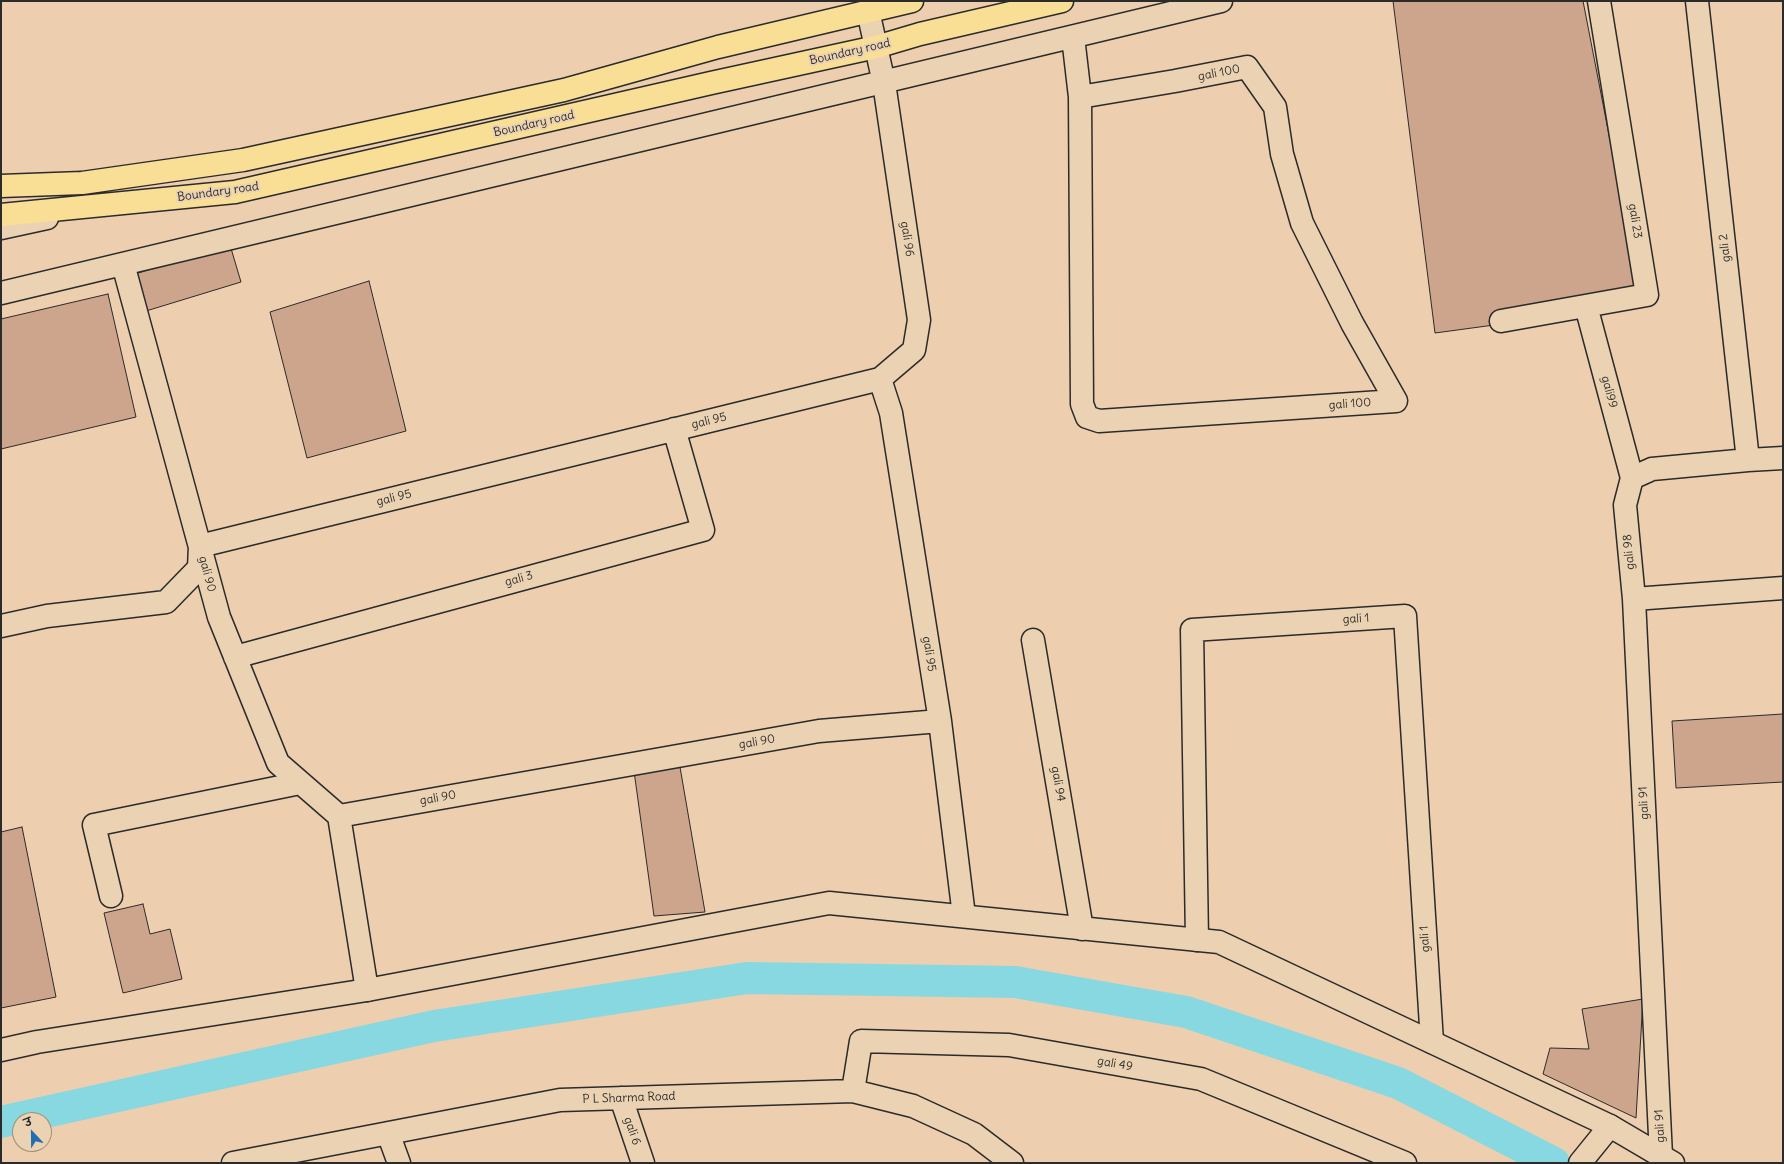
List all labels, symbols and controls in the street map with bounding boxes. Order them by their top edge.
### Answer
street label: Boundary road [808,36,892,68]
street label: gali 100 [1197,62,1241,84]
street label: Boundary road [492,108,576,140]
street label: Boundary road [176,179,260,205]
street label: gali 23 [1625,203,1645,239]
street label: gali 96 [897,220,917,258]
street label: gali 2 [1716,233,1734,263]
street label: gali99 [1598,374,1620,410]
street label: gali 100 [1328,395,1372,413]
street label: gali 95 [690,410,728,432]
street label: gali 95 [375,487,413,509]
street label: gali 98 [1620,534,1638,570]
street label: gali 90 [195,554,219,594]
street label: gali 3 [503,568,535,590]
street label: gali 1 [1342,611,1370,627]
street label: gali 95 [919,635,939,673]
street label: gali 90 [738,732,776,752]
street label: gali 94 [1048,765,1068,803]
street label: gali 91 [1636,786,1652,820]
street label: gali 90 [419,788,457,808]
street label: gali 1 [1417,925,1433,953]
street label: gali 49 [1096,1054,1134,1074]
street label: P L Sharma Road [582,1089,676,1107]
street label: gali 91 [1652,1109,1668,1143]
north arrow [12,1112,52,1152]
text: उ [22,1114,34,1130]
street label: gali 6 [621,1115,643,1147]

